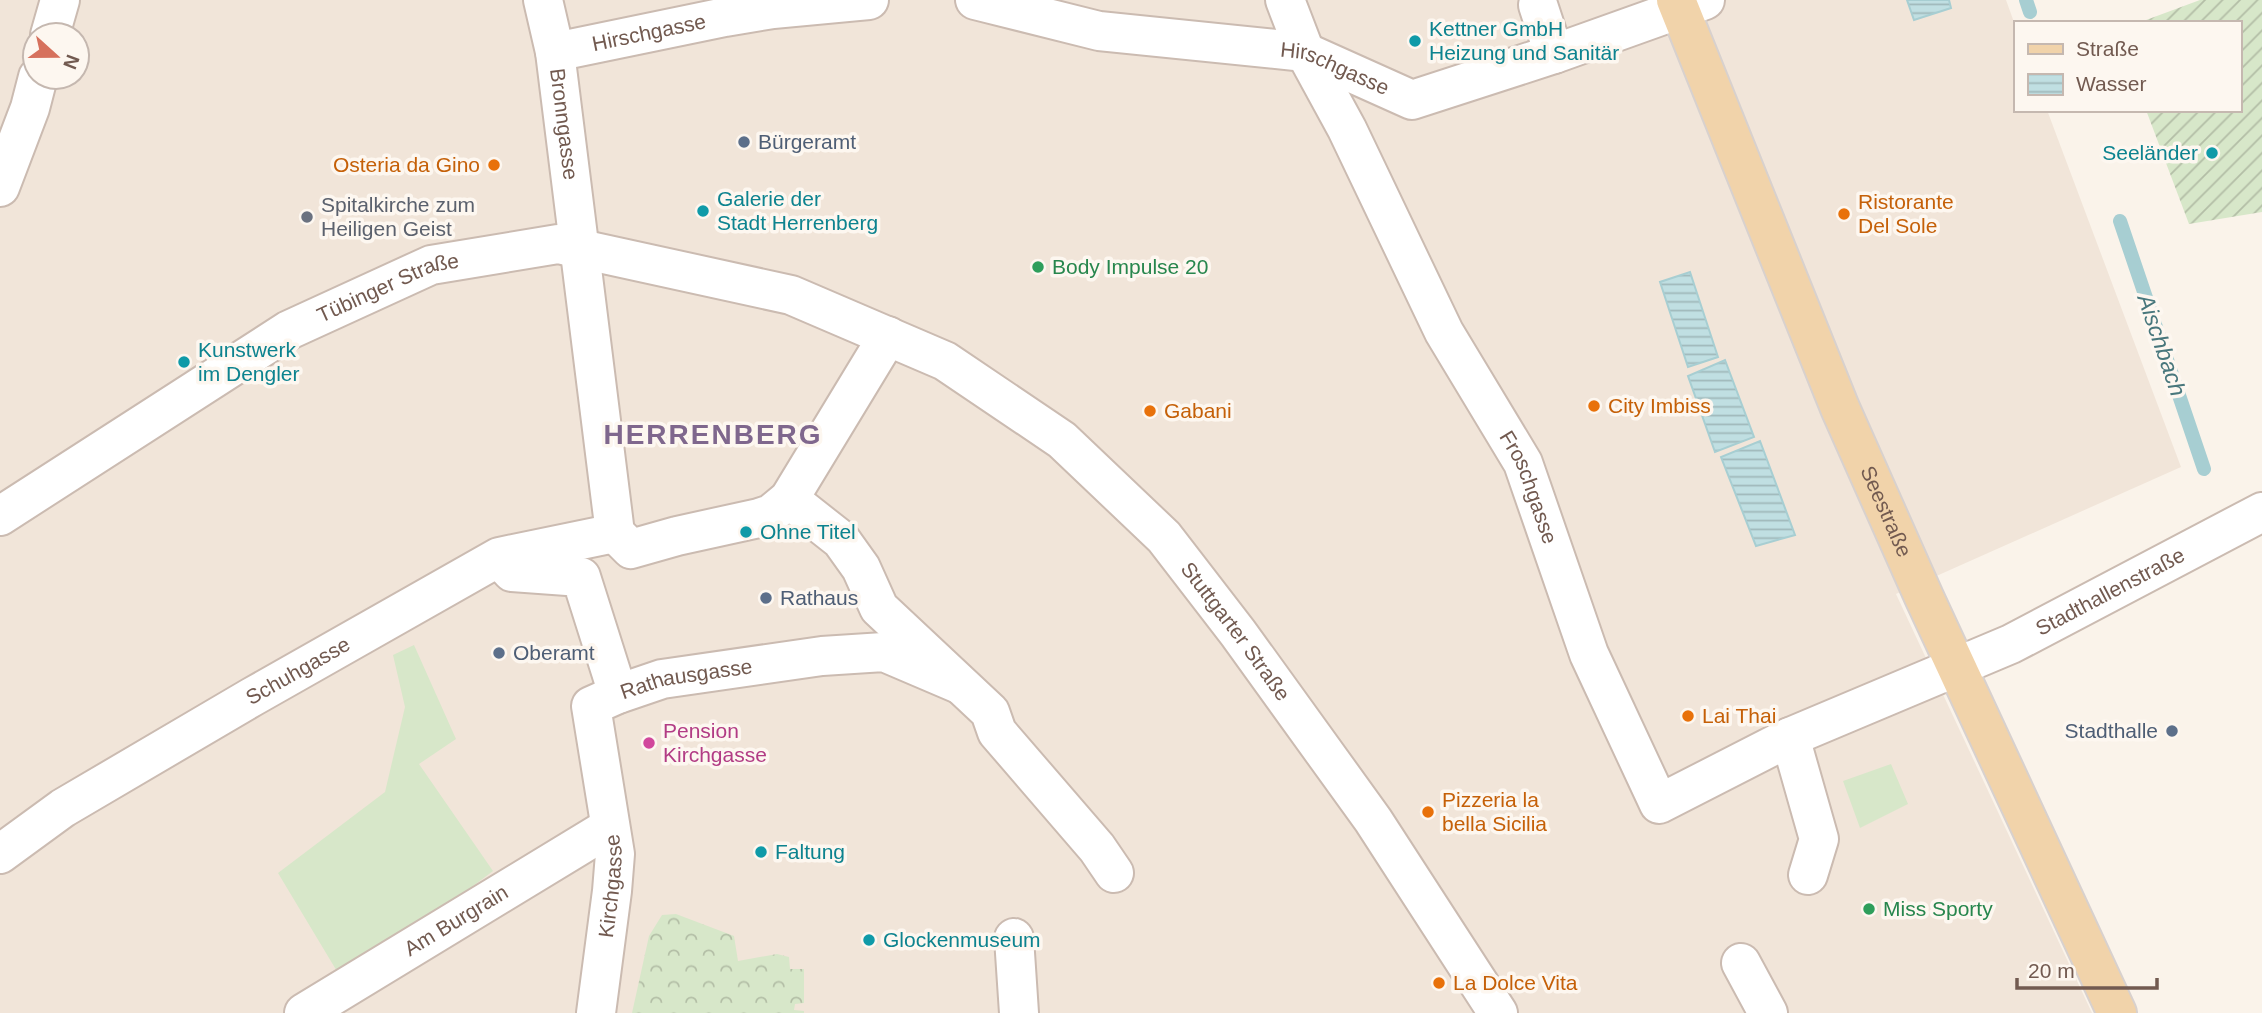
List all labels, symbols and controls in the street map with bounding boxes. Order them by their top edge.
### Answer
street label: Hirschgasse [590,9,708,55]
place label: Kettner GmbH Heizung und Sanitär [1429,17,1619,64]
north arrow [21,21,91,91]
legend [2014,21,2241,112]
marker: Kettner GmbH Heizung und Sanitär [1407,33,1423,49]
text: Straße [2076,37,2139,60]
street label: Hirschgasse [1279,38,1393,99]
text: N [59,52,84,72]
street label: Bronngasse [546,67,583,181]
text: Wasser [2076,72,2146,95]
place label: Bürgeramt [758,130,856,153]
marker: Bürgeramt [736,134,752,150]
place label: Seeländer [2102,141,2198,164]
marker: Seeländer [2204,145,2220,161]
place label: Osteria da Gino [333,153,480,176]
marker: Osteria da Gino [486,157,502,173]
place label: Galerie der Stadt Herrenberg [717,187,878,234]
place label: Ristorante Del Sole [1858,190,1954,237]
place label: Spitalkirche zum Heiligen Geist [321,193,475,240]
marker: Galerie der Stadt Herrenberg [695,203,711,219]
marker: Ristorante Del Sole [1836,206,1852,222]
marker: Spitalkirche zum Heiligen Geist [299,209,315,225]
street label: Tübinger Straße [313,249,460,327]
place label: Body Impulse 20 [1052,255,1208,278]
marker: Body Impulse 20 [1030,259,1046,275]
water label: Aischbach [2132,289,2192,399]
place label: Kunstwerk im Dengler [198,338,300,385]
marker: Kunstwerk im Dengler [176,354,192,370]
place label: City Imbiss [1608,394,1711,417]
marker: City Imbiss [1586,398,1602,414]
place label: Gabani [1164,399,1232,422]
marker: Gabani [1142,403,1158,419]
district label: HERRENBERG [603,419,823,450]
street label: Froschgasse [1495,426,1562,547]
street label: Seestraße [1856,462,1917,560]
place label: Ohne Titel [760,520,856,543]
marker: Ohne Titel [738,524,754,540]
street label: Stadthallenstraße [2032,543,2188,640]
street label: Stuttgarter Straße [1177,557,1295,705]
place label: Rathaus [780,586,858,609]
marker: Rathaus [758,590,774,606]
street label: Schuhgasse [242,632,354,709]
place label: Oberamt [513,641,595,664]
marker: Oberamt [491,645,507,661]
street label: Rathausgasse [617,654,754,703]
place label: Lai Thai [1702,704,1776,727]
marker: Lai Thai [1680,708,1696,724]
place label: Pension Kirchgasse [663,719,767,766]
place label: Stadthalle [2065,719,2158,742]
marker: Stadthalle [2164,723,2180,739]
marker: Pension Kirchgasse [641,735,657,751]
place label: Pizzeria la bella Sicilia [1442,788,1547,835]
marker: Pizzeria la bella Sicilia [1420,804,1436,820]
street label: Kirchgasse [594,833,626,939]
place label: Faltung [775,840,845,863]
marker: Faltung [753,844,769,860]
street label: Am Burgrain [400,880,512,960]
place label: Miss Sporty [1883,897,1993,920]
marker: Miss Sporty [1861,901,1877,917]
place label: Glockenmuseum [883,928,1041,951]
marker: Glockenmuseum [861,932,877,948]
scale bar [2017,946,2157,990]
text: 20 m [2028,959,2075,982]
place label: La Dolce Vita [1453,971,1578,994]
marker: La Dolce Vita [1431,975,1447,991]

